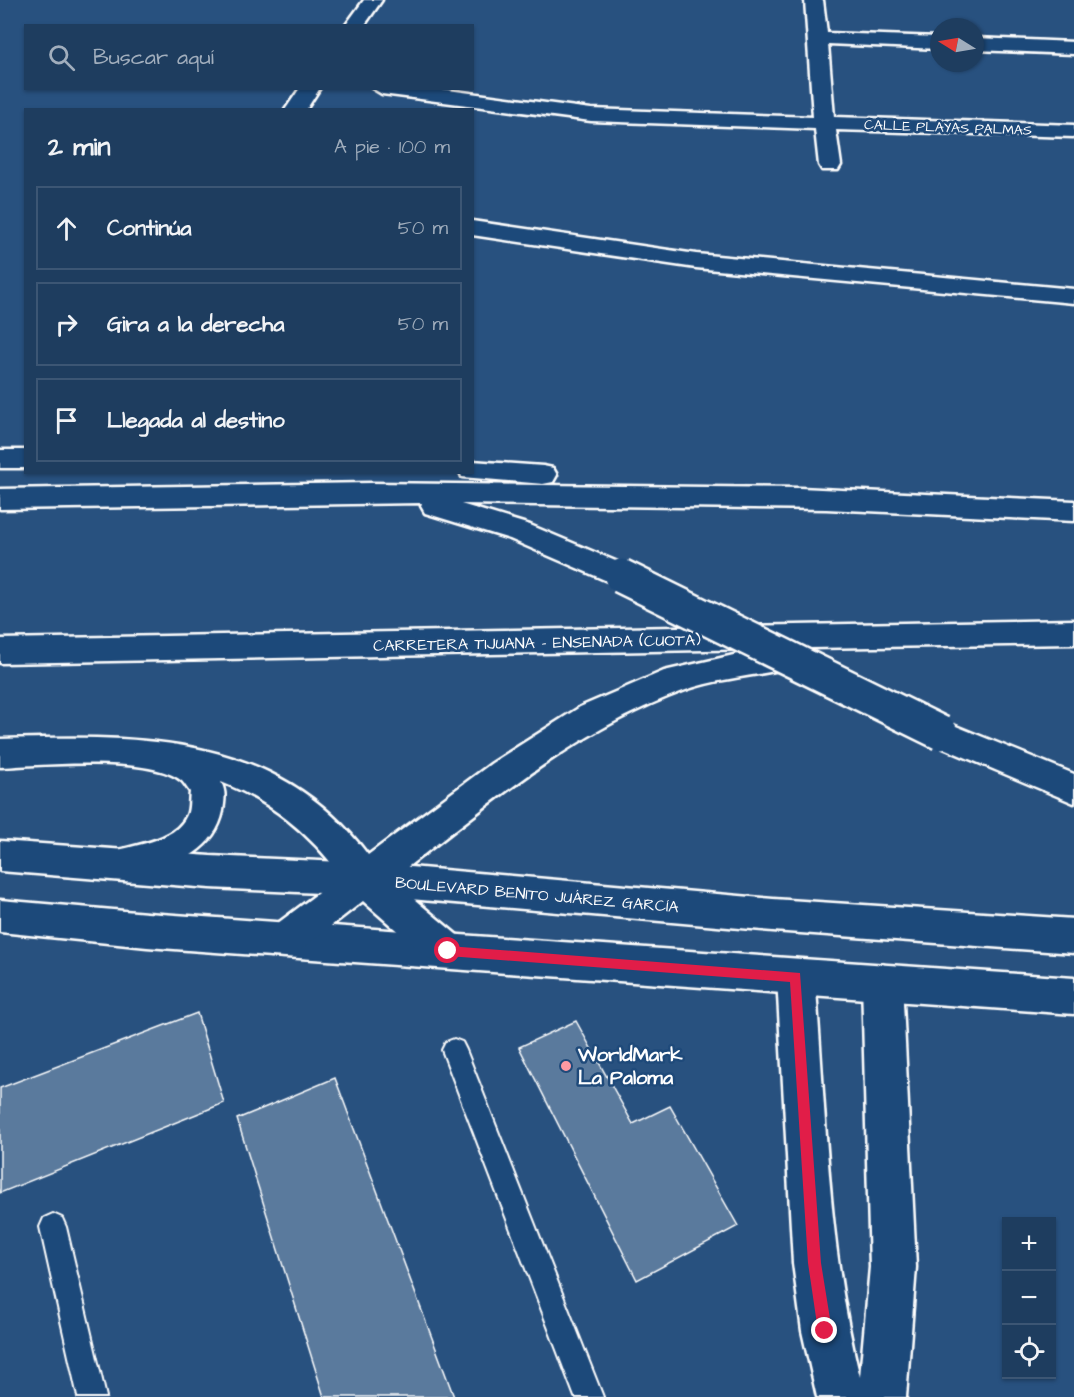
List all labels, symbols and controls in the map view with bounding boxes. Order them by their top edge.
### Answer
north arrow [930,18,984,72]
search box [24,24,474,90]
icon: search [45,41,78,74]
text: Buscar aquí [93,42,214,73]
street label: CALLE PLAYAS PALMAS [864,115,1032,141]
text: 2 min [48,129,110,165]
text: A pie · 100 m [334,133,450,161]
icon: ahead [50,212,83,245]
text: Continúa [107,213,192,244]
text: 50 m [398,214,448,242]
icon: right [50,308,83,341]
text: Gira a la derecha [107,309,284,340]
text: 50 m [398,310,448,338]
icon: arrive [50,404,83,437]
text: Llegada al destino [107,405,285,436]
street label: CARRETERA TIJUANA - ENSENADA (CUOTA) [373,629,701,657]
street label: BOULEVARD BENITO JUÁREZ GARCÍA [394,872,680,918]
route start [434,937,460,963]
place label: WorldMark La Paloma [577,1041,683,1092]
marker: WorldMark La Paloma [559,1059,573,1073]
map controls [1002,1217,1056,1379]
button: + [1002,1217,1056,1271]
button: − [1002,1271,1056,1325]
route end [811,1317,837,1343]
button: locate [1002,1325,1056,1379]

